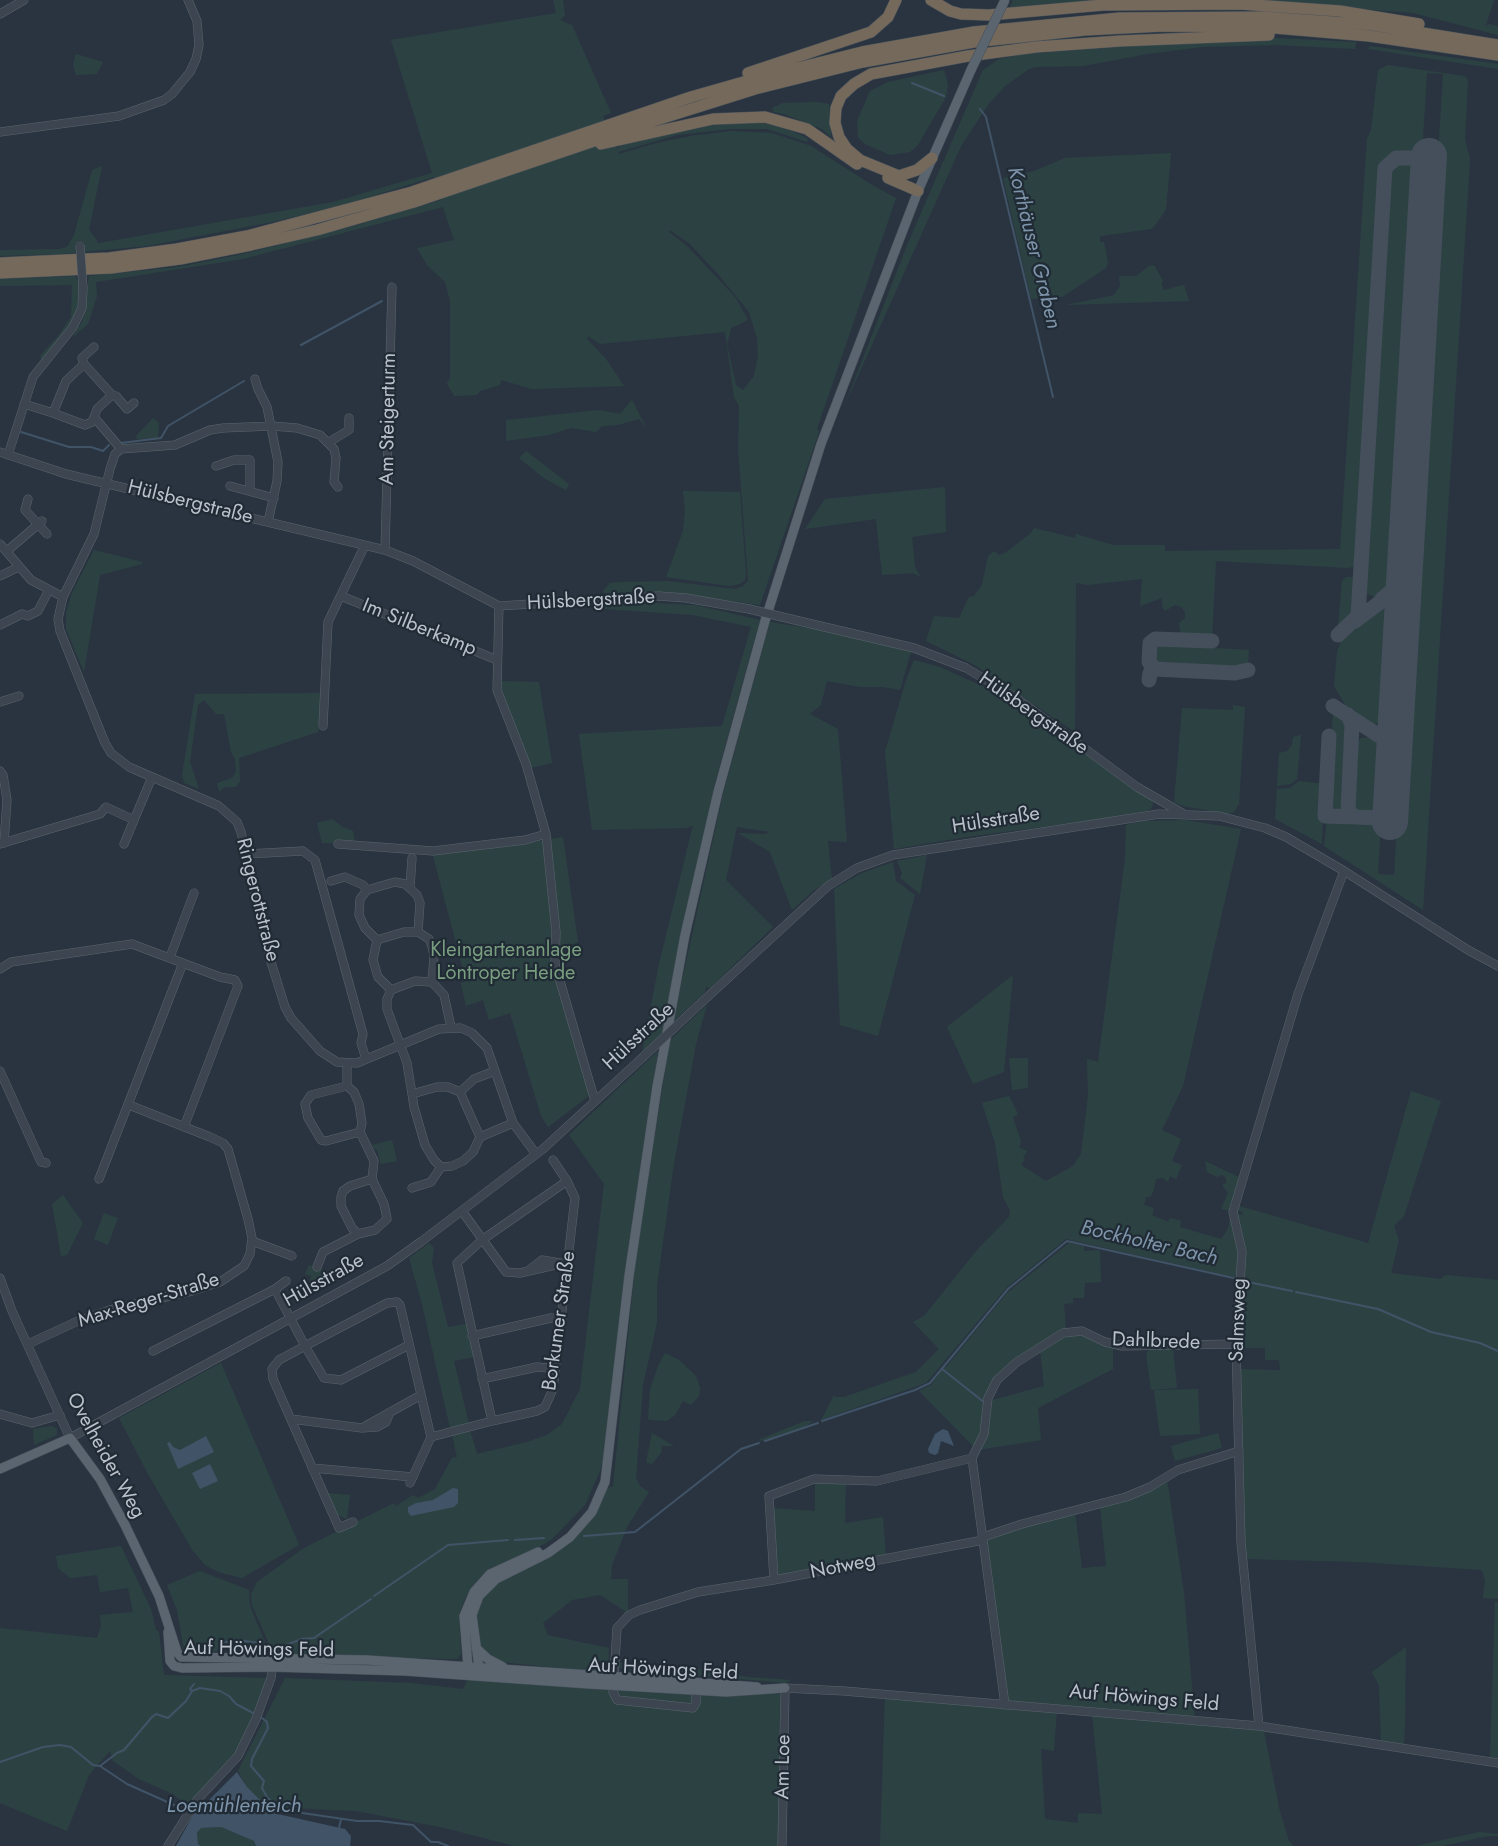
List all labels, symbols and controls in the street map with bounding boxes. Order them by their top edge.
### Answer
water label: Korthäuser Graben [1001,164,1065,332]
street label: Am Steigerturm [376,353,402,485]
street label: Hülsbergstraße [125,476,255,530]
street label: Hülsbergstraße [526,586,656,616]
street label: Im Silberkamp [358,594,480,662]
street label: Hülsbergstraße [974,667,1092,761]
street label: Hülsstraße [950,802,1042,840]
street label: Ringerottstraße [230,836,284,964]
park label: Kleingartenanlage Löntroper Heide [430,939,582,986]
street label: Hülsstraße [598,998,680,1076]
water label: Bockholter Bach [1078,1216,1220,1272]
street label: Hülsstraße [280,1249,368,1313]
street label: Borkumer Straße [538,1250,582,1392]
street label: Max-Reger-Straße [75,1268,223,1334]
street label: Salmsweg [1226,1278,1252,1362]
street label: Dahlbrede [1111,1328,1201,1356]
street label: Ovelheider Weg [61,1389,149,1523]
street label: Notweg [808,1549,878,1585]
street label: Auf Höwings Feld [184,1637,334,1663]
street label: Auf Höwings Feld [587,1654,739,1686]
street label: Auf Höwings Feld [1068,1680,1220,1718]
street label: Am Loe [771,1734,797,1800]
water label: Loemühlenteich [166,1794,302,1820]

